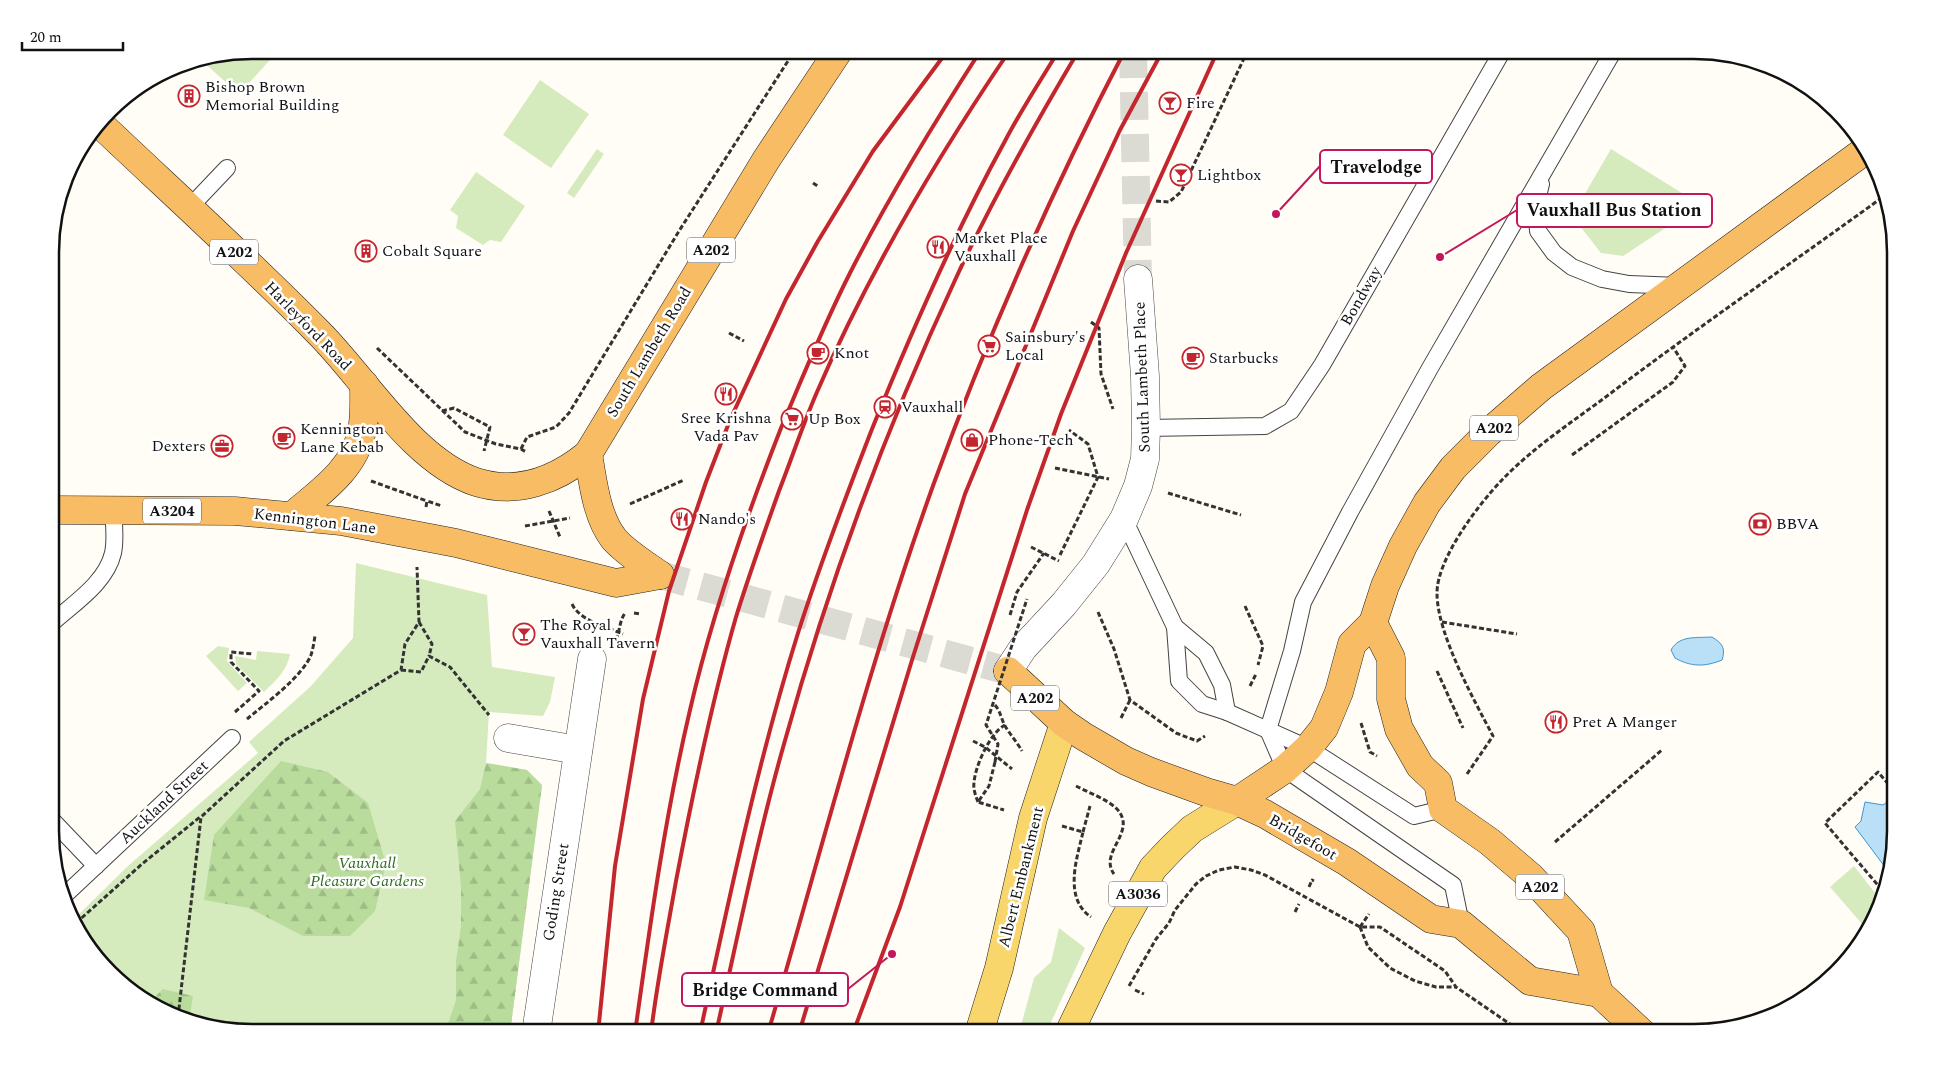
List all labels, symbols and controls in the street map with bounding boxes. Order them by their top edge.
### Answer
scale bar [22,20,124,52]
text: 20 m [30,26,62,49]
place label: Bishop Brown Memorial Building [205,75,339,117]
building icon: Bishop Brown Memorial Building [177,84,201,108]
bar icon: Fire [1158,91,1182,115]
place label: Fire [1186,91,1215,115]
callout: Travelodge [1320,150,1432,183]
text: Travelodge [1330,154,1422,181]
bar icon: Lightbox [1169,163,1193,187]
place label: Lightbox [1197,163,1261,187]
callout: Vauxhall Bus Station [1517,194,1712,227]
text: Vauxhall Bus Station [1526,197,1702,224]
place label: Market Place Vauxhall [954,226,1048,268]
restaurant icon: Market Place Vauxhall [926,235,950,259]
road number: A202 [687,238,735,262]
building icon: Cobalt Square [354,239,378,263]
place label: Cobalt Square [382,239,482,263]
road number: A202 [210,240,258,264]
street label: Bondway [1334,261,1388,330]
street label: Harleyford Road [259,276,357,376]
street label: South Lambeth Road [600,282,698,422]
street label: South Lambeth Place [1127,301,1157,453]
place label: Sainsbury's Local [1005,325,1086,367]
supermarket icon: Sainsbury's Local [977,334,1001,358]
cafe icon: Knot [806,341,830,365]
place label: Knot [834,341,869,365]
cafe icon: Starbucks [1181,346,1205,370]
place label: Starbucks [1209,346,1279,370]
restaurant icon: Sree Krishna Vada Pav [714,382,738,406]
station icon: Vauxhall [873,395,897,419]
place label: Vauxhall [901,395,963,419]
place label: Sree Krishna Vada Pav [681,406,771,448]
supermarket icon: Up Box [780,407,804,431]
place label: Up Box [808,407,861,431]
road number: A202 [1470,416,1518,440]
place label: Kennington Lane Kebab [300,417,384,459]
cafe icon: Kennington Lane Kebab [272,426,296,450]
shop icon: Phone-Tech [960,428,984,452]
place label: Phone-Tech [988,428,1073,452]
place label: Dexters [151,434,206,458]
office icon: Dexters [210,434,234,458]
road number: A3204 [143,498,201,524]
street label: Kennington Lane [252,502,378,540]
restaurant icon: Nando's [670,507,694,531]
place label: Nando's [698,507,756,531]
bank icon: BBVA [1748,512,1772,536]
place label: BBVA [1776,512,1819,536]
place label: The Royal Vauxhall Tavern [540,613,655,655]
bar icon: The Royal Vauxhall Tavern [512,622,536,646]
road number: A202 [1011,686,1059,710]
restaurant icon: Pret A Manger [1544,710,1568,734]
place label: Pret A Manger [1572,710,1677,734]
street label: Auckland Street [114,754,214,850]
street label: Albert Embankment [992,803,1050,950]
street label: Bridgefoot [1264,808,1342,866]
street label: Goding Street [536,841,576,943]
park label: Vauxhall Pleasure Gardens [310,851,424,893]
road number: A202 [1516,874,1564,900]
road number: A3036 [1109,882,1167,906]
callout: Bridge Command [682,973,848,1006]
text: Bridge Command [692,977,838,1004]

